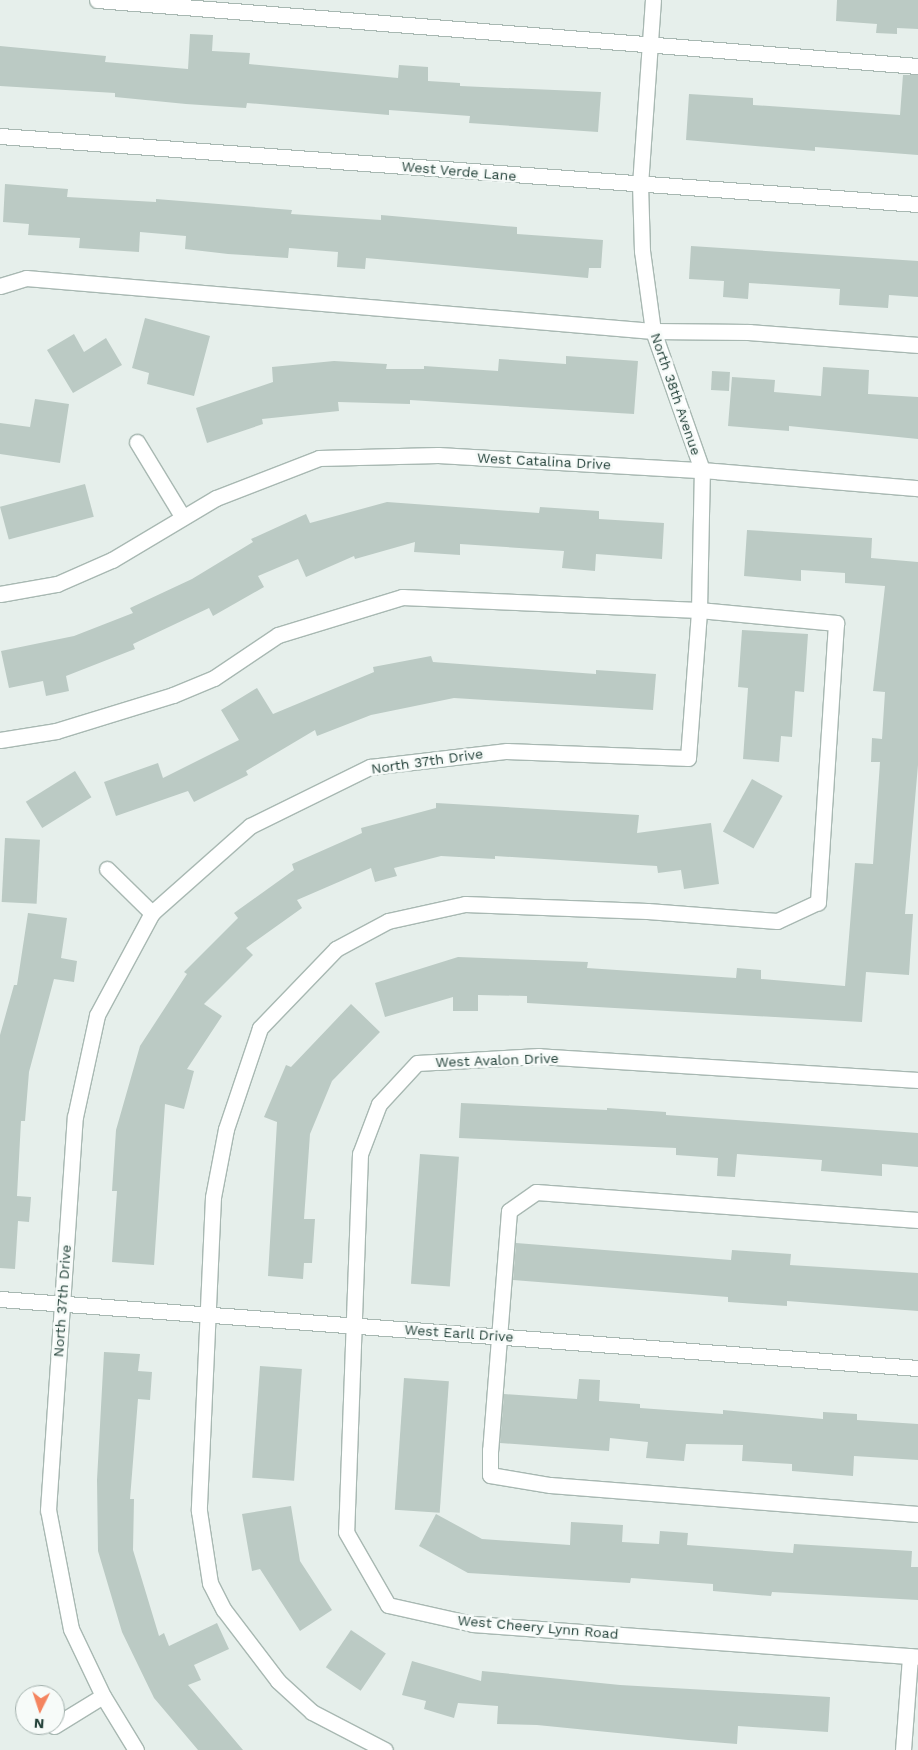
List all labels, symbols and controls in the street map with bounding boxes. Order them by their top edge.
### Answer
street label: West Verde Lane [401,158,517,184]
street label: North 38th Avenue [647,330,705,458]
street label: West Catalina Drive [477,449,611,473]
street label: North 37th Drive [370,745,484,777]
street label: West Avalon Drive [435,1049,559,1071]
street label: North 37th Drive [50,1244,74,1358]
street label: West Earll Drive [404,1321,514,1345]
street label: West Cheery Lynn Road [457,1612,619,1642]
north arrow [15,1685,65,1735]
text: N [33,1716,45,1732]

